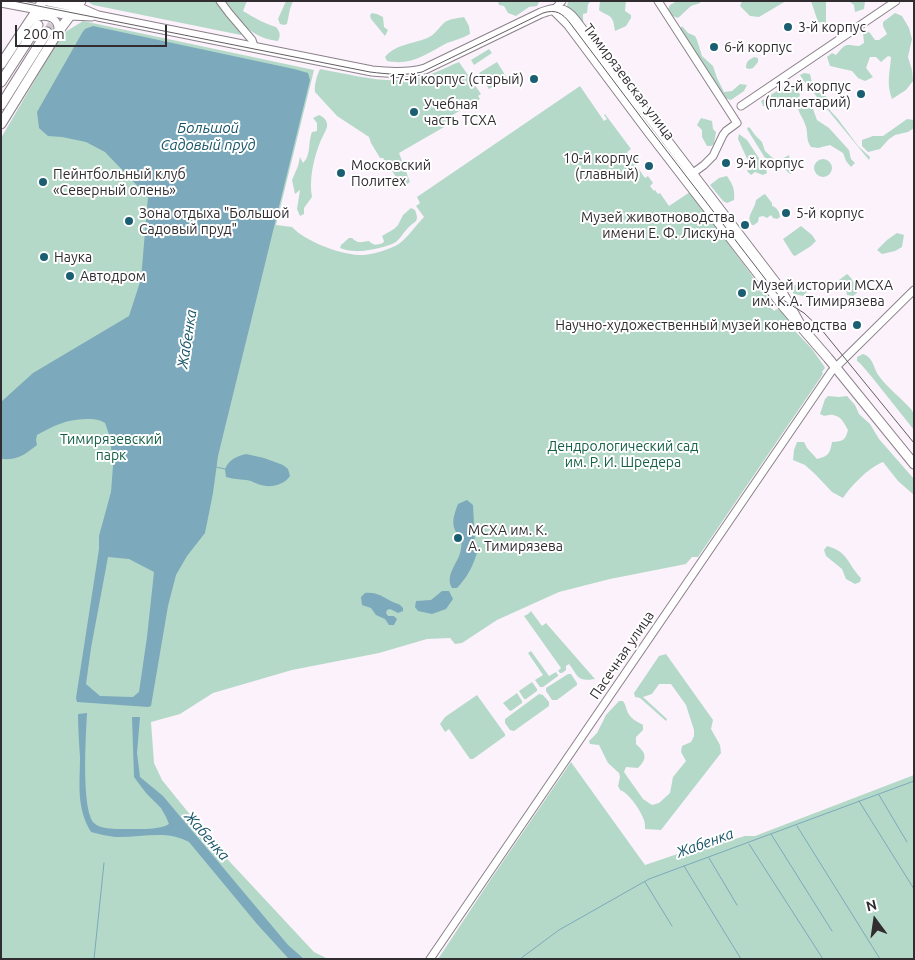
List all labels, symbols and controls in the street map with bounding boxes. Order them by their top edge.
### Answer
scale bar [18,15,170,47]
place label: 3-й корпус [798,19,866,35]
street label: Тимирязевская улица [580,20,678,144]
marker: 3-й корпус [782,21,794,33]
text: 200 m [23,25,65,42]
place label: 6-й корпус [724,39,792,55]
marker: 6-й корпус [708,41,720,53]
place label: 17-й корпус (старый) [389,71,524,87]
marker: 17-й корпус (старый) [528,73,540,85]
place label: 12-й корпус (планетарий) [765,78,851,110]
marker: 12-й корпус (планетарий) [855,88,867,100]
place label: Учебная часть ТСХА [424,96,496,128]
marker: Учебная часть ТСХА [408,106,420,118]
water label: Большой Садовый пруд [160,119,256,154]
place label: 10-й корпус (главный) [563,150,639,182]
place label: 9-й корпус [736,155,804,171]
place label: Московский Политех [351,157,431,190]
marker: 9-й корпус [720,157,732,169]
marker: 10-й корпус (главный) [643,160,655,172]
place label: Пейнтбольный клуб «Северный олень» [53,166,186,198]
marker: Московский Политех [335,167,347,179]
marker: Пейнтбольный клуб «Северный олень» [37,176,49,188]
place label: Зона отдыха "Большой Садовый пруд" [139,205,289,238]
place label: 5-й корпус [796,205,864,221]
marker: 5-й корпус [780,207,792,219]
place label: Музей животноводства имени Е. Ф. Лискуна [581,209,735,242]
marker: Зона отдыха "Большой Садовый пруд" [123,215,135,227]
marker: Музей животноводства имени Е. Ф. Лискуна [739,219,751,231]
place label: Наука [54,249,92,265]
marker: Наука [38,251,50,263]
place label: Автодром [80,268,146,284]
marker: Автодром [64,270,76,282]
place label: Музей истории МСХА им. К.А. Тимирязева [752,277,893,310]
marker: Музей истории МСХА им. К.А. Тимирязева [736,287,748,299]
water label: Жабенка [173,308,201,370]
place label: Научно-художественный музей коневодства [555,317,847,333]
marker: Научно-художественный музей коневодства [851,319,863,331]
park label: Тимирязевский парк [60,431,162,464]
park label: Дендрологический сад им. Р. И. Шредера [547,438,699,471]
place label: МСХА им. К. А. Тимирязева [468,522,563,554]
marker: МСХА им. К. А. Тимирязева [452,532,464,544]
street label: Пасечная улица [586,608,658,702]
water label: Жабенка [181,808,233,864]
water label: Жабенка [674,824,736,862]
north arrow [850,895,900,945]
text: N [864,896,878,914]

